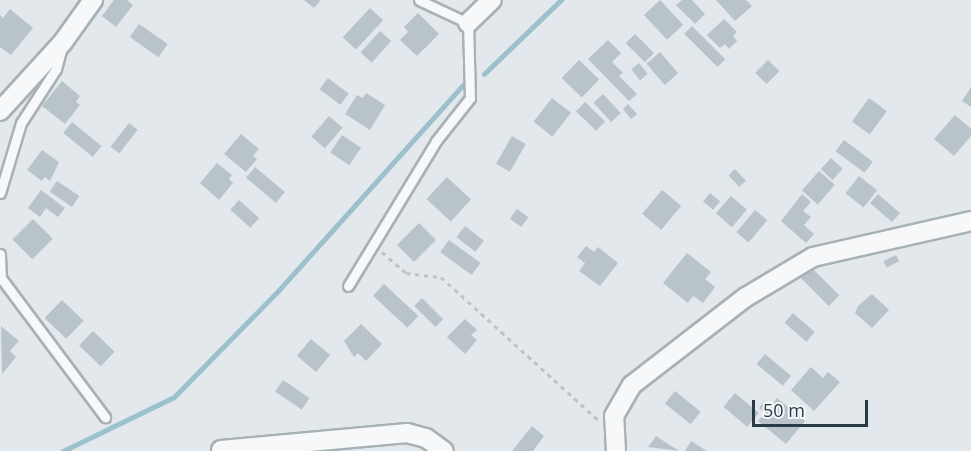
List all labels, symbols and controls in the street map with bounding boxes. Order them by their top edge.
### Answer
scale bar [755,388,870,426]
text: 50 m [763,398,805,422]

